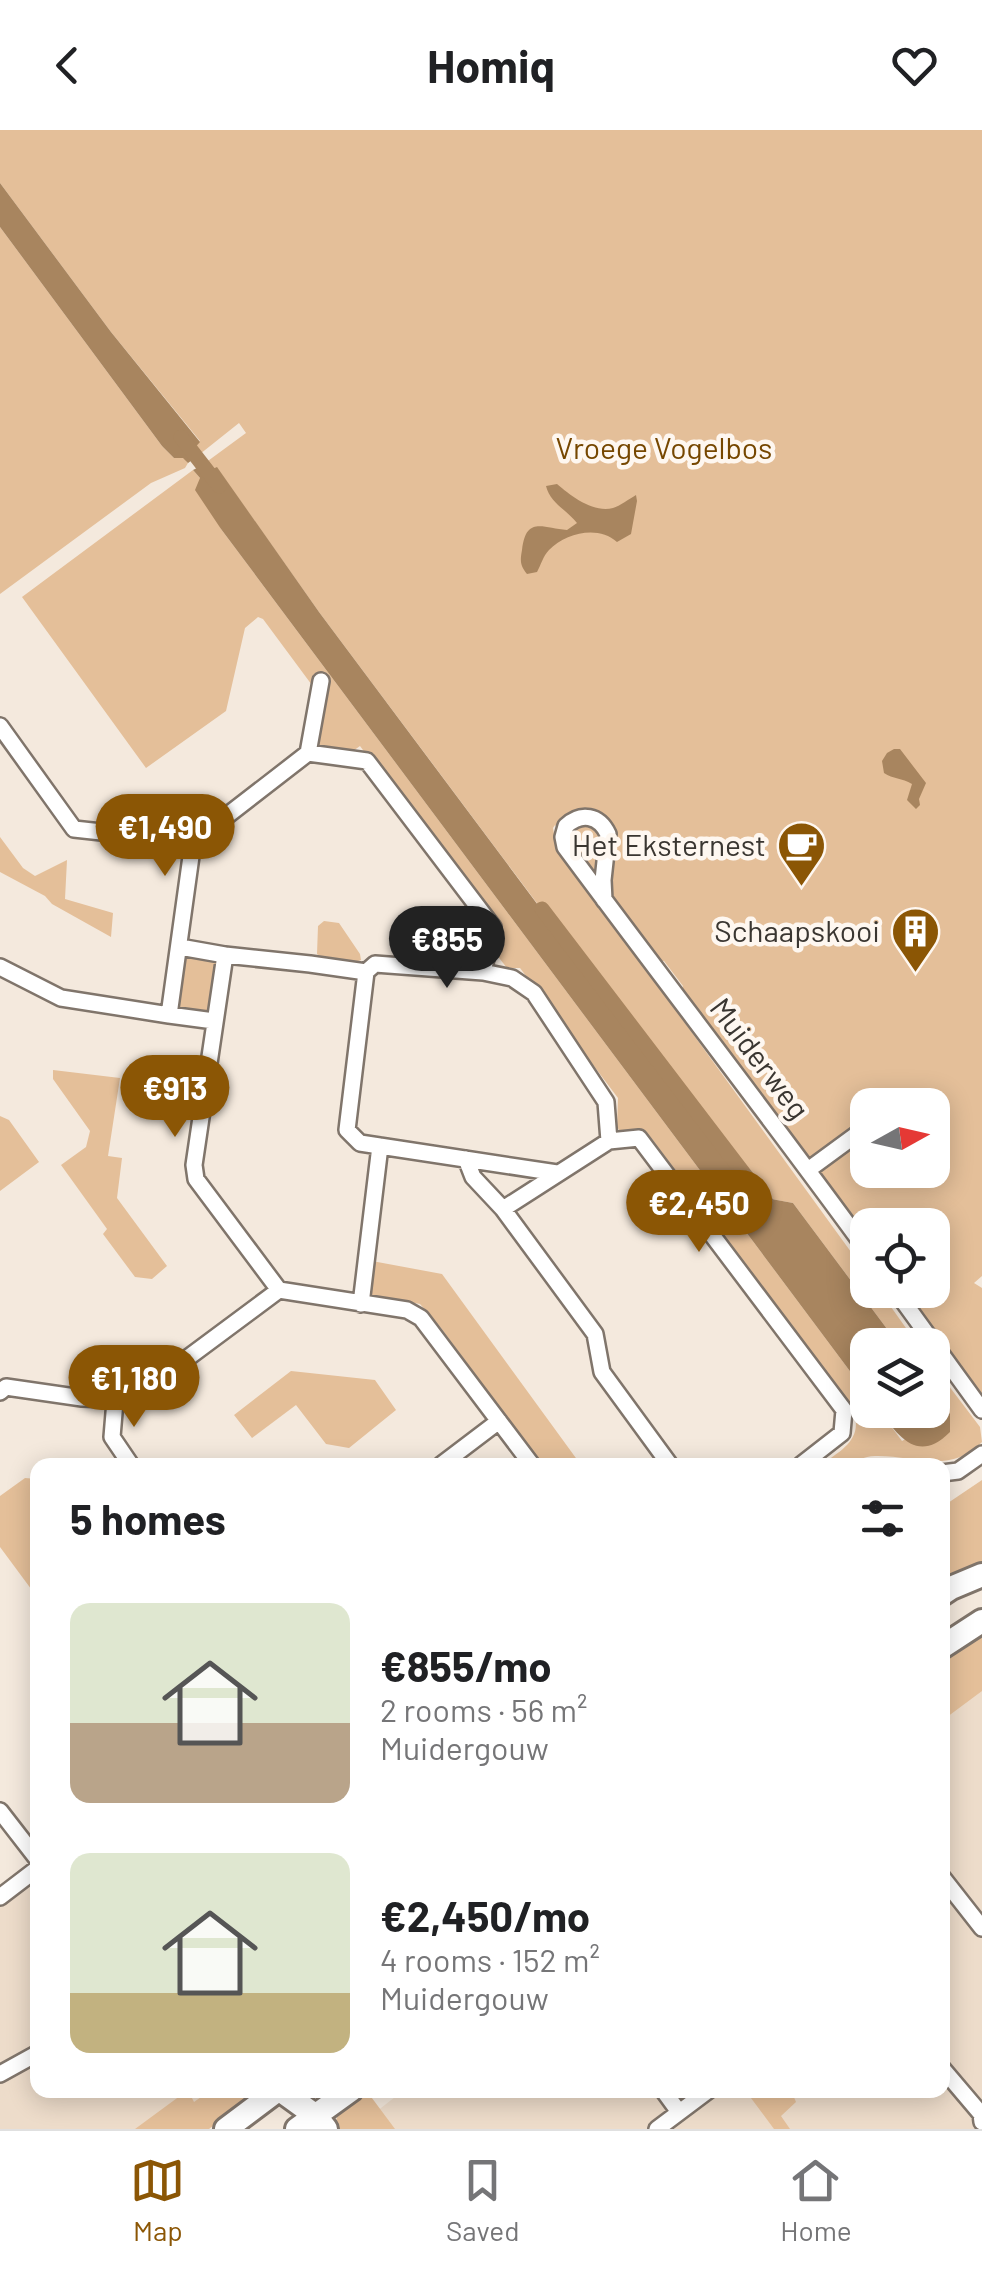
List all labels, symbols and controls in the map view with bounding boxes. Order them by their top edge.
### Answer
icon: back [40,38,95,93]
text: Homiq [427,38,555,92]
icon: heart [887,38,942,93]
park label: Vroege Vogelbos [555,429,773,465]
pin: €1,490 [84,794,246,879]
text: €1,490 [118,807,212,845]
cafe icon: Het Eksternest [775,820,827,888]
place label: Het Eksternest [572,826,766,862]
pin: €855 [388,906,506,991]
building icon: Schaapskooi [889,906,941,974]
place label: Schaapskooi [714,912,880,948]
text: €855 [411,919,483,957]
street label: Muiderweg [703,990,818,1126]
pin: €913 [116,1055,234,1140]
text: €913 [142,1068,208,1106]
north arrow [850,1088,950,1188]
map controls [850,1088,950,1428]
pin: €2,450 [618,1170,780,1255]
text: €2,450 [648,1183,750,1221]
button: locate [850,1208,950,1308]
button: layers [850,1328,950,1428]
pin: €1,180 [53,1345,215,1430]
text: €1,180 [91,1358,177,1396]
icon: filters [855,1491,910,1546]
text: 5 homes [70,1493,226,1543]
text: €855/mo [380,1640,552,1690]
icon: home [150,1643,270,1763]
text: 2 rooms · 56 m² [380,1690,588,1728]
text: Muidergouw [380,1728,549,1766]
text: €2,450/mo [380,1890,590,1940]
icon: home [150,1893,270,2013]
text: 4 rooms · 152 m² [380,1940,600,1978]
text: Muidergouw [380,1978,549,2016]
tab: Map [130,2153,185,2247]
tab: Saved [446,2153,519,2247]
tab: Home [780,2153,852,2247]

